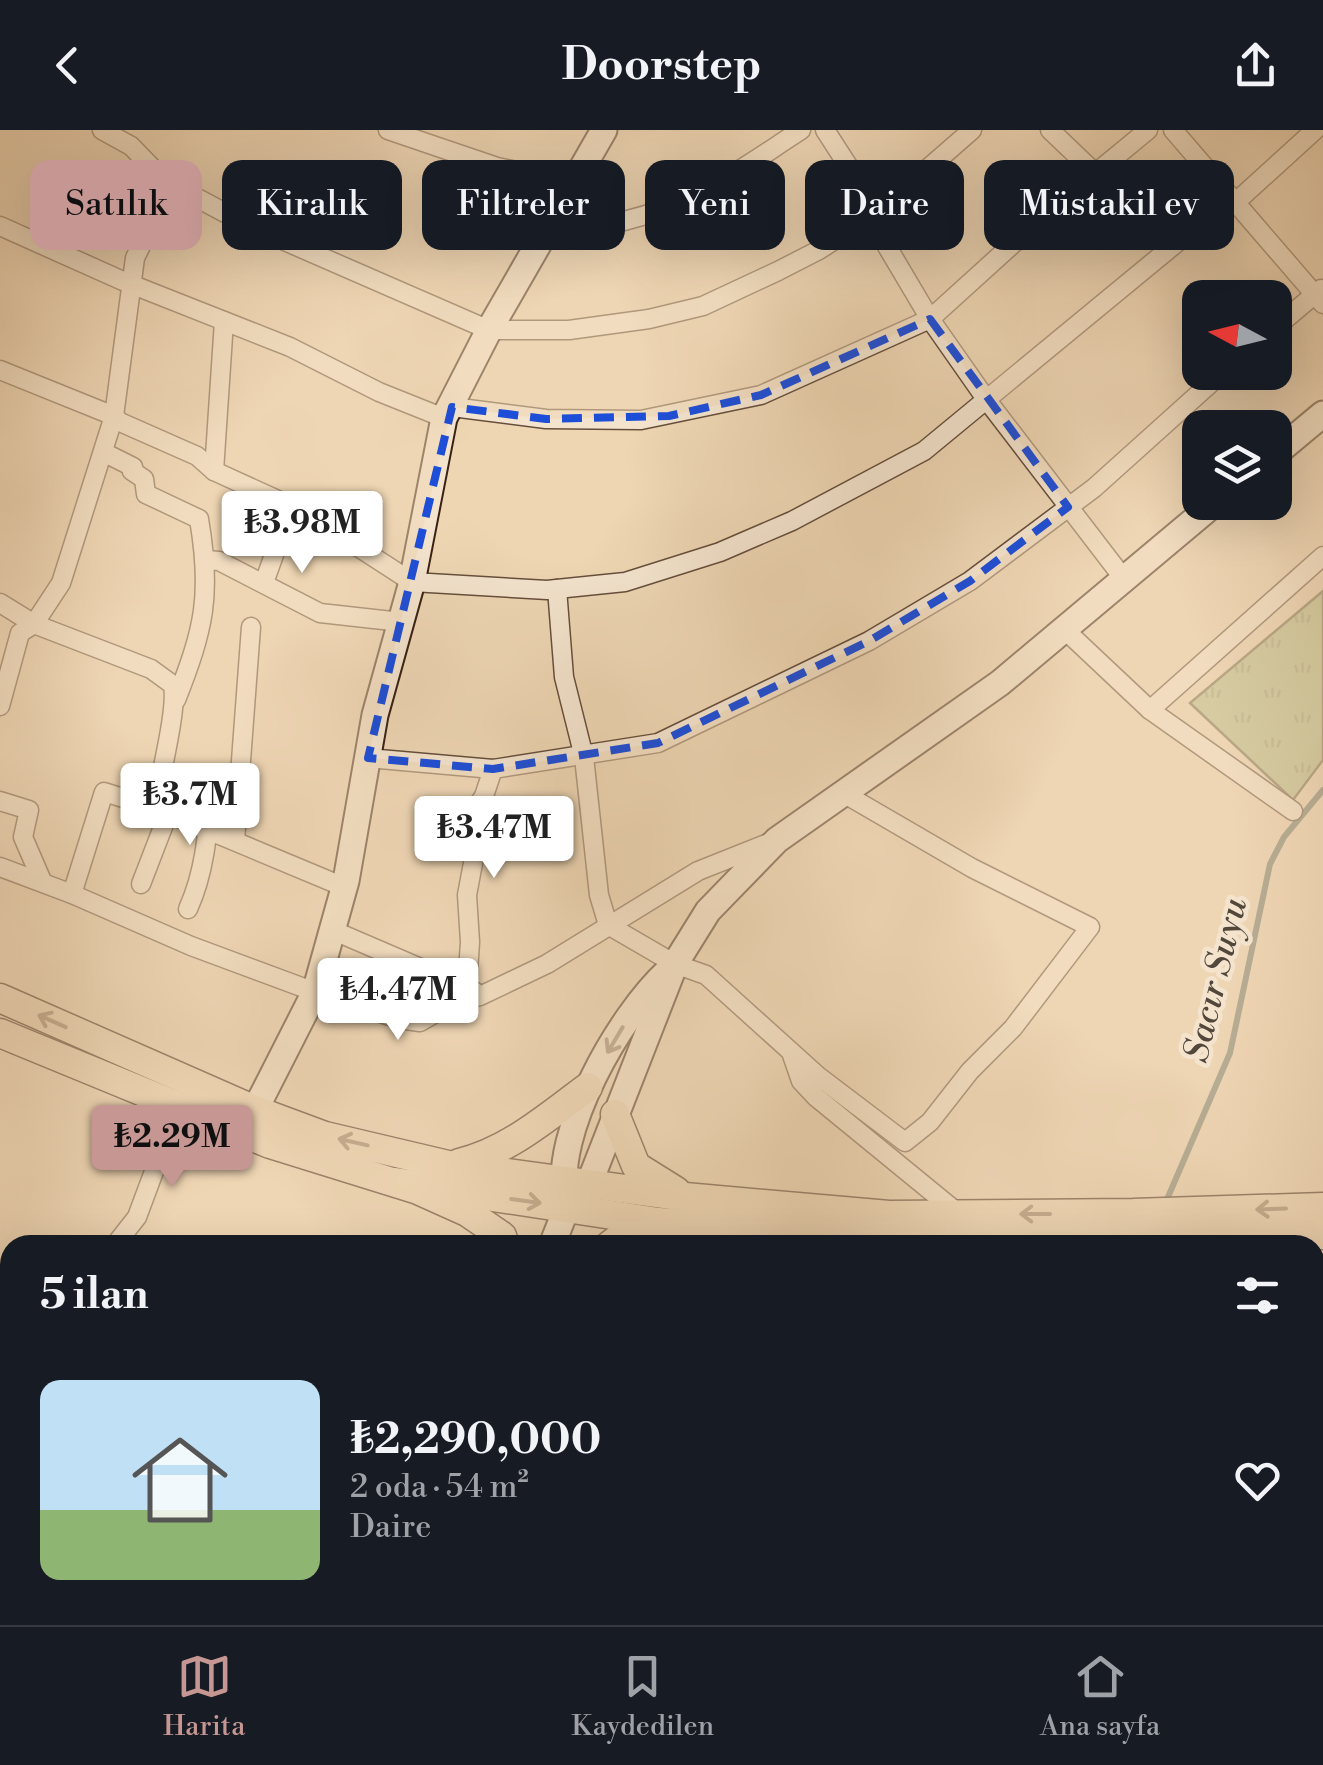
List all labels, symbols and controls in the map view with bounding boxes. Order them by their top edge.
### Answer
text: Doorstep [561,37,762,94]
icon: back [40,38,95,93]
icon: share [1228,38,1283,93]
chip: Satılık [30,160,202,250]
chip: Kiralık [222,160,402,250]
chip: Filtreler [422,160,625,250]
chip: Yeni [645,160,785,250]
chip: Daire [805,160,964,250]
chip: Müstakil ev [984,160,1234,250]
north arrow [1182,280,1292,390]
map controls [1182,280,1292,520]
button: layers [1182,410,1292,520]
pin: ₺3.98M [221,491,383,576]
text: ₺3.98M [244,503,360,543]
pin: ₺3.7M [120,763,260,848]
text: ₺3.7M [142,775,238,815]
pin: ₺3.47M [413,796,575,881]
text: ₺3.47M [436,808,552,848]
water label: Sacır Suyu [1175,893,1257,1067]
pin: ₺4.47M [317,958,479,1043]
text: ₺4.47M [339,970,457,1010]
one-way arrow [37,1011,68,1029]
one-way arrow [605,1025,625,1054]
pin: ₺2.29M [91,1105,253,1190]
text: ₺2.29M [113,1117,231,1157]
one-way arrow [338,1132,370,1150]
one-way arrow [509,1192,542,1210]
one-way arrow [1256,1200,1288,1219]
one-way arrow [1020,1204,1052,1224]
icon: filters [1230,1268,1285,1323]
text: 5 ilan [40,1269,149,1322]
text: ₺2,290,000 [350,1414,601,1467]
icon: home [120,1420,240,1540]
icon: heart [1230,1453,1285,1508]
text: 2 oda · 54 m² [350,1467,529,1507]
text: Daire [350,1507,431,1547]
tab: Harita [163,1649,245,1744]
tab: Kaydedilen [571,1649,714,1744]
tab: Ana sayfa [1040,1649,1160,1744]

